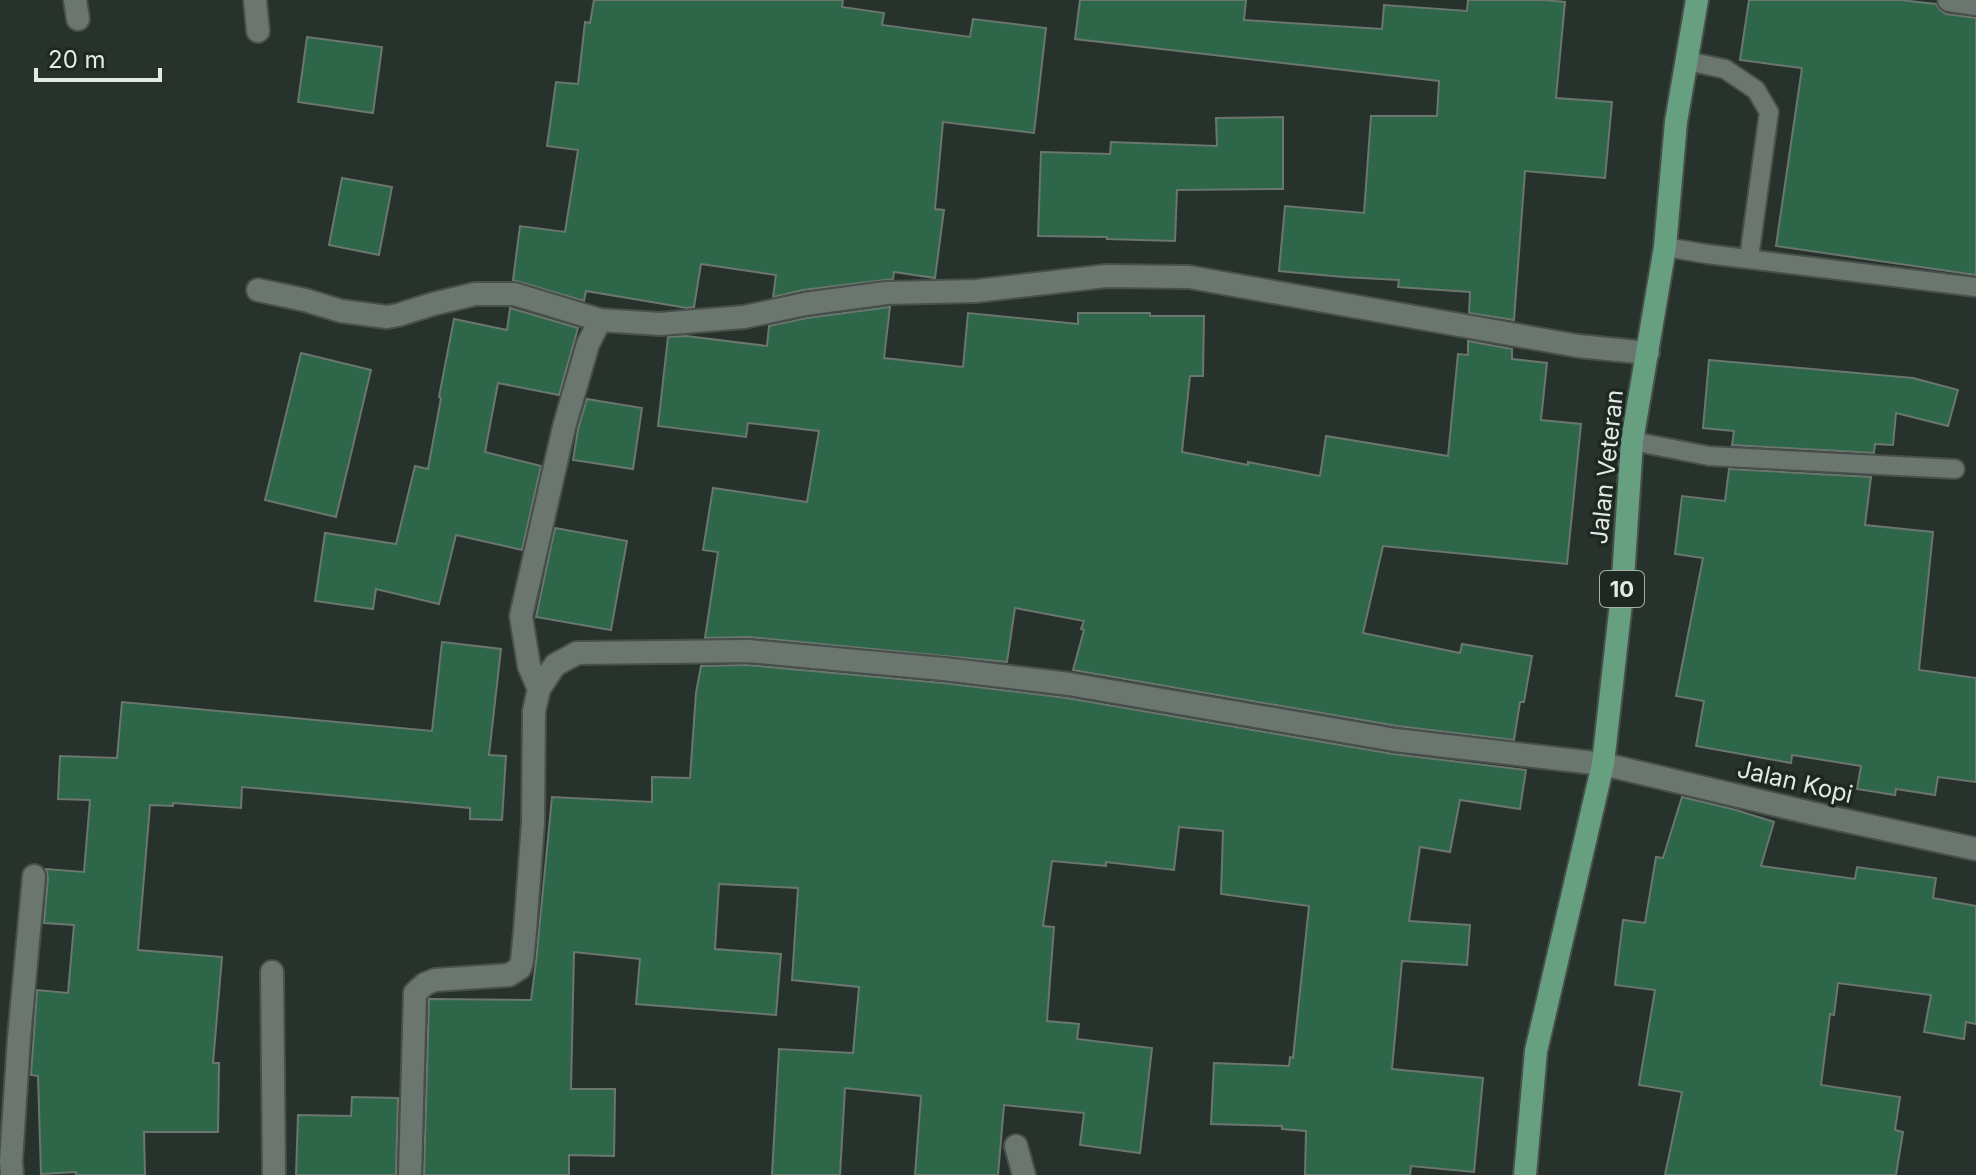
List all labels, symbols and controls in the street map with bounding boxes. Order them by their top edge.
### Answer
scale bar [36,32,160,82]
text: 20 m [48,45,106,74]
street label: Jalan Veteran [1584,388,1629,546]
road number: 10 [1600,571,1644,607]
street label: Jalan Kopi [1735,754,1856,809]

